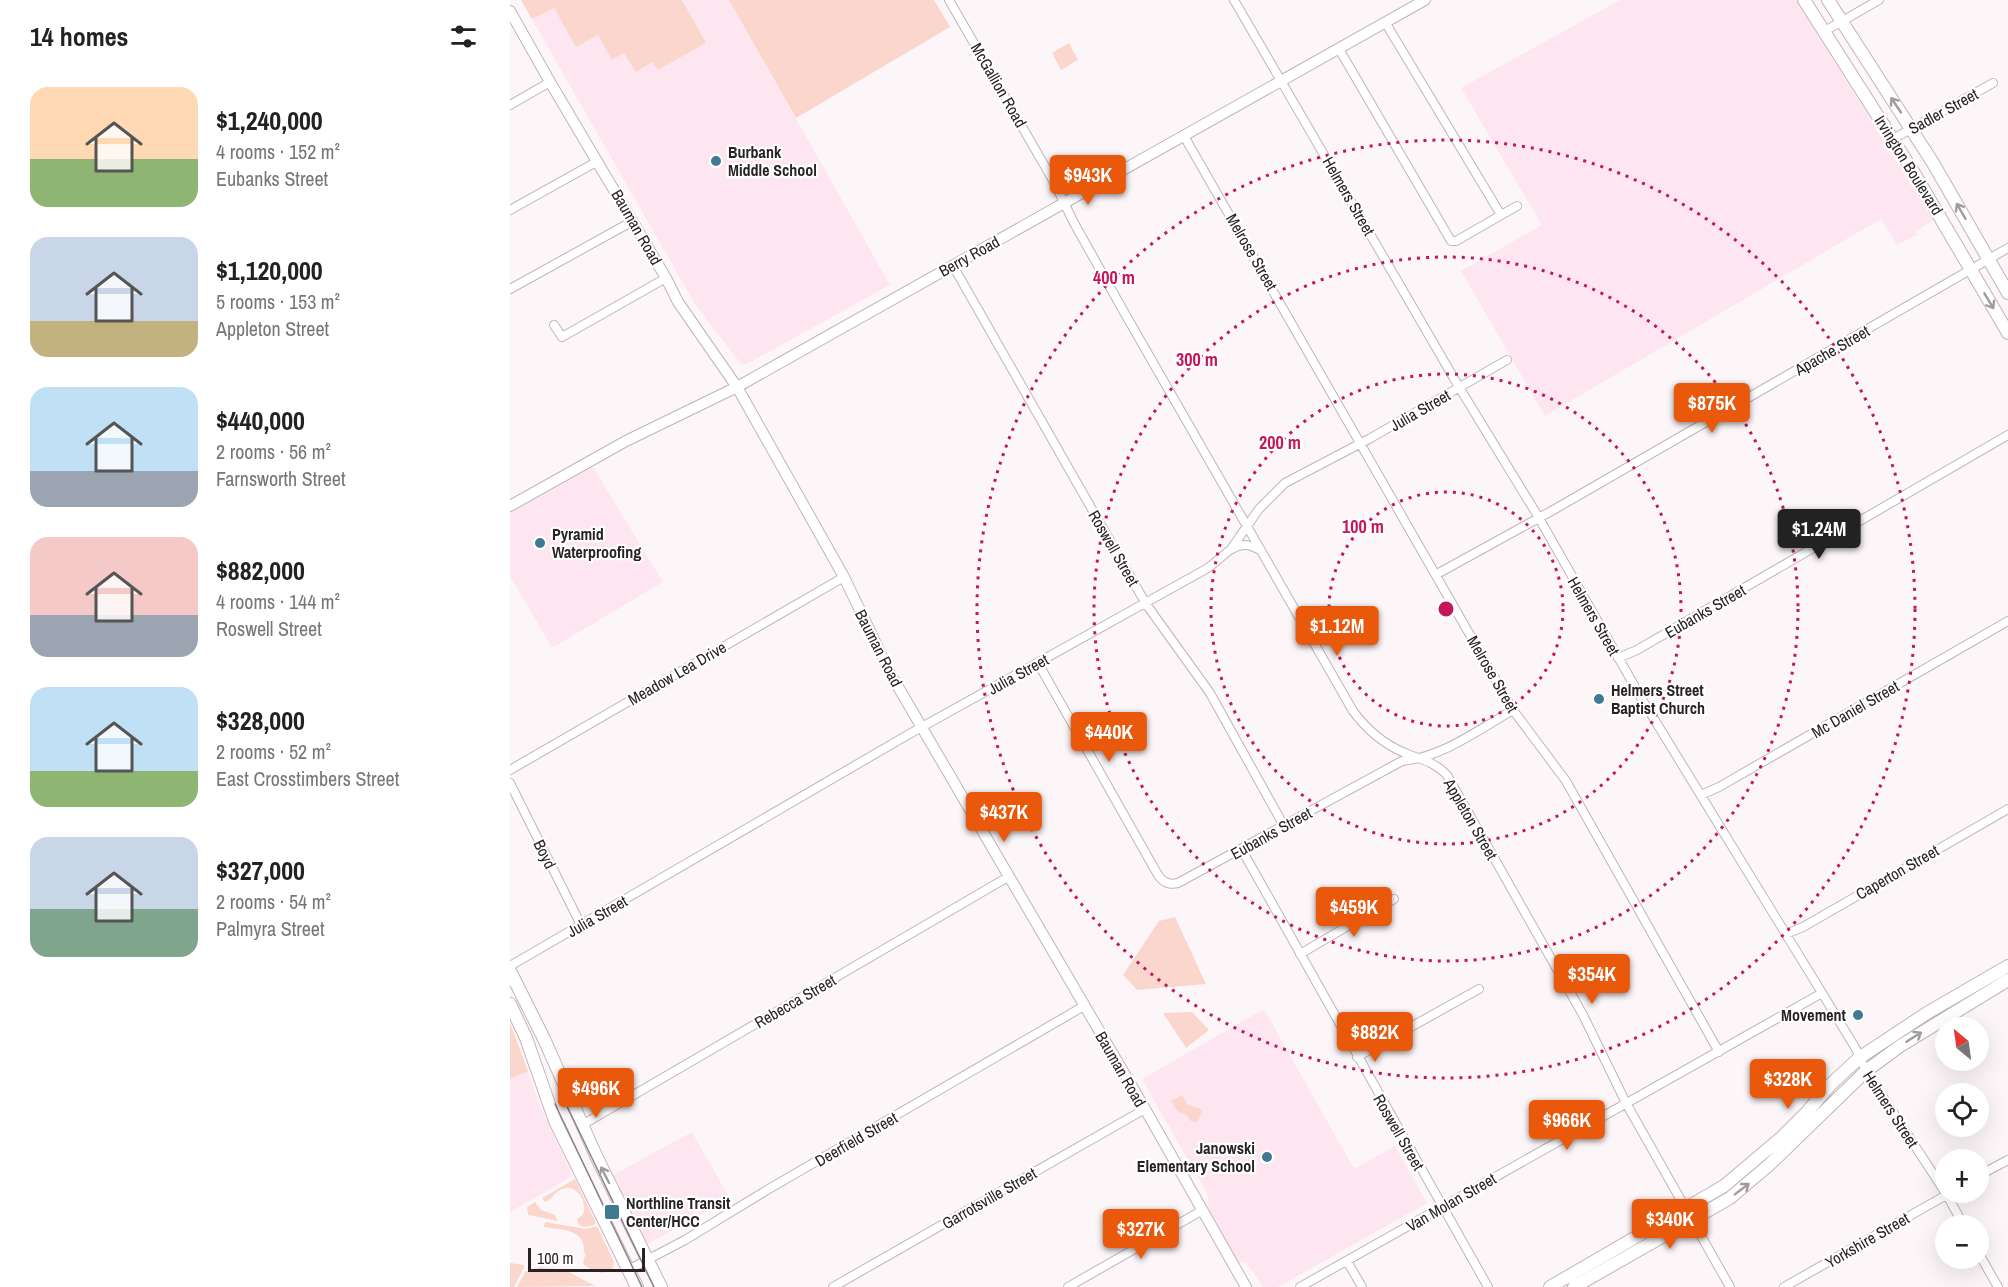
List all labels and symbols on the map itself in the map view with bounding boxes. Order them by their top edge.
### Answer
street label: McGallion Road [966,39,1032,131]
street label: Sadler Street [1904,83,1982,139]
one-way arrow [1890,97,1903,114]
street label: Irvington Boulevard [1870,111,1948,219]
place label: Burbank Middle School [728,141,817,181]
street label: Helmers Street [1318,153,1381,240]
marker: Burbank Middle School [709,154,723,168]
pin: $943K [1046,155,1130,206]
street label: Bauman Road [607,185,667,269]
one-way arrow [1955,203,1967,220]
street label: Melrose Street [1221,210,1283,295]
street label: Berry Road [935,230,1003,282]
text: 400 m [1093,265,1135,290]
one-way arrow [1984,292,1996,309]
street label: Apache Street [1790,320,1874,381]
text: 300 m [1176,347,1218,372]
pin: $875K [1670,383,1754,434]
street label: Julia Street [1386,384,1455,436]
text: 200 m [1259,430,1301,455]
street label: Roswell Street [1083,506,1145,590]
pin: $1.24M [1770,509,1868,560]
text: 100 m [1342,514,1384,539]
place label: Pyramid Waterproofing [552,523,641,563]
marker: Pyramid Waterproofing [533,536,547,550]
street label: Helmers Street [1563,573,1626,660]
street label: Eubanks Street [1661,579,1750,643]
centre of rings [1436,599,1456,619]
street label: Bauman Road [850,606,908,690]
pin: $1.12M [1288,606,1386,657]
street label: Melrose Street [1462,632,1524,717]
street label: Meadow Lea Drive [624,636,730,710]
street label: Julia Street [984,648,1053,700]
street label: Mc Daniel Street [1807,675,1903,743]
place label: Helmers Street Baptist Church [1611,679,1705,719]
marker: Helmers Street Baptist Church [1592,692,1606,706]
pin: $440K [1067,712,1151,763]
street label: Appleton Street [1438,773,1503,864]
pin: $437K [962,792,1046,843]
street label: Eubanks Street [1226,801,1316,864]
street label: Boyd [529,836,561,872]
street label: Caperton Street [1851,839,1943,905]
pin: $459K [1312,887,1396,938]
street label: Julia Street [563,890,632,942]
pin: $354K [1550,954,1634,1005]
street label: Rebecca Street [750,969,840,1033]
place label: Movement [1781,1004,1847,1026]
marker: Movement [1851,1008,1865,1022]
pin: $882K [1333,1012,1417,1063]
north arrow [1935,1017,1989,1071]
street label: Bauman Road [1091,1027,1151,1111]
one-way arrow [1905,1031,1922,1043]
pin: $328K [1746,1059,1830,1110]
street label: Helmers Street [1858,1066,1924,1152]
pin: $496K [554,1068,638,1119]
street label: Roswell Street [1368,1090,1430,1174]
pin: $966K [1525,1100,1609,1151]
street label: Deerfield Street [811,1106,902,1171]
place label: Janowski Elementary School [1137,1137,1255,1177]
marker: Janowski Elementary School [1260,1150,1274,1164]
street label: Garrotsville Street [938,1162,1041,1234]
one-way arrow [599,1166,611,1184]
street label: Van Molan Street [1402,1167,1500,1237]
one-way arrow [1733,1183,1749,1195]
place label: Northline Transit Center/HCC [626,1192,731,1232]
pin: $340K [1628,1199,1712,1250]
marker: Northline Transit Center/HCC [603,1203,621,1221]
street label: Yorkshire Street [1821,1207,1913,1273]
pin: $327K [1099,1209,1183,1260]
scale bar [528,1245,645,1272]

